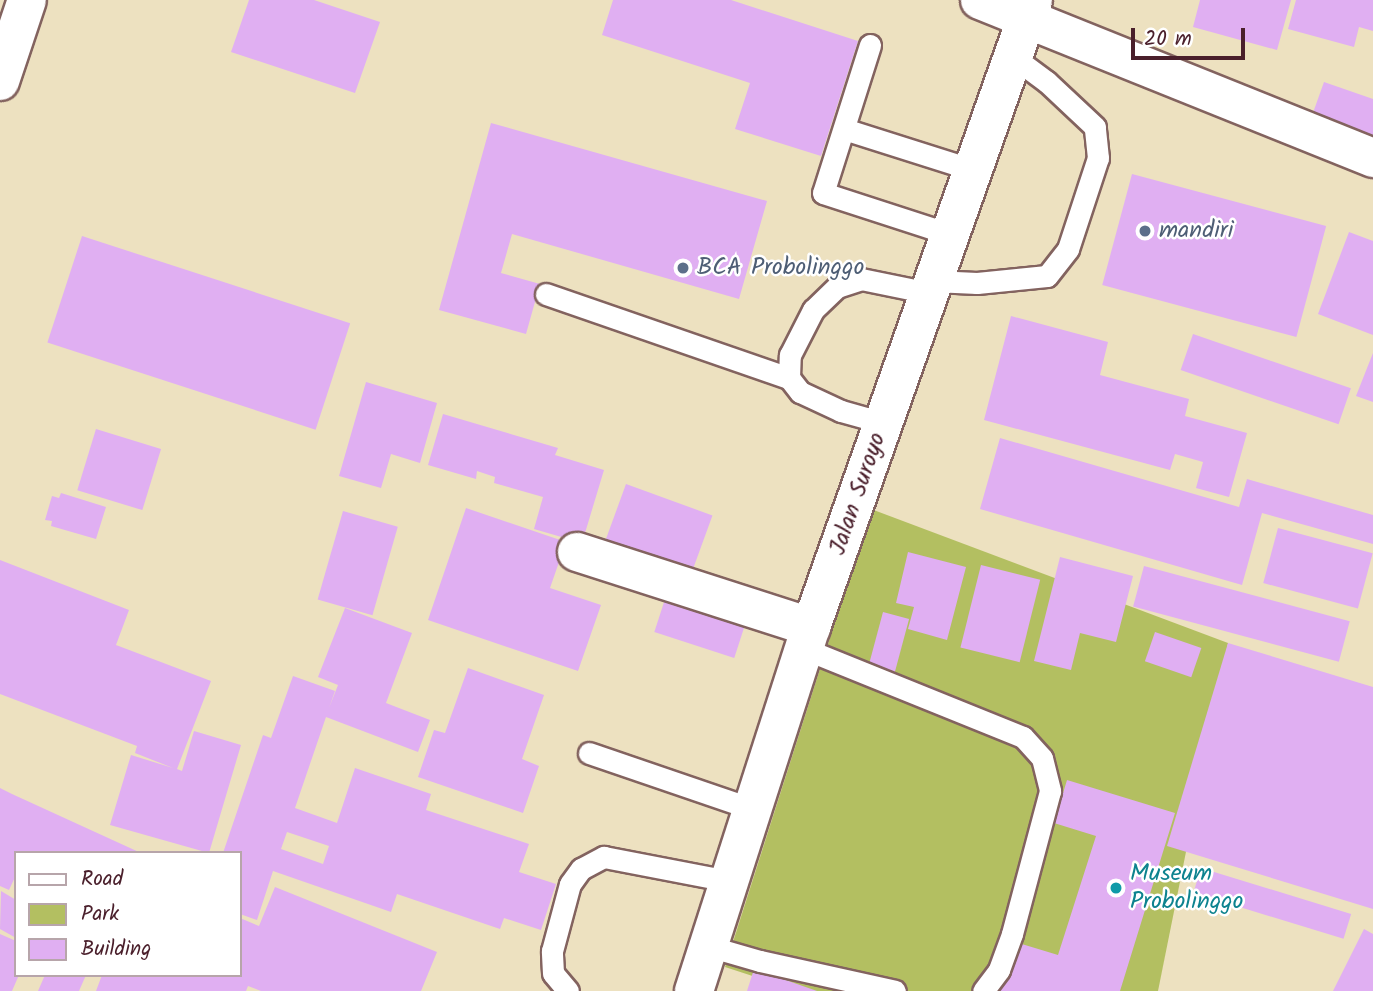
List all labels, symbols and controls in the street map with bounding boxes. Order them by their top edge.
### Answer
scale bar [1135,14,1249,58]
text: 20 m [1144,23,1192,56]
place label: mandiri [1159,217,1233,245]
marker: mandiri [1137,223,1153,239]
place label: BCA Probolinggo [697,254,864,282]
marker: BCA Probolinggo [675,260,691,276]
street label: Jalan Suroyo [824,429,892,559]
legend [14,851,242,977]
place label: Museum Probolinggo [1130,860,1243,916]
text: Road [81,863,123,896]
marker: Museum Probolinggo [1108,880,1124,896]
text: Park [81,898,119,931]
text: Building [81,933,151,966]

